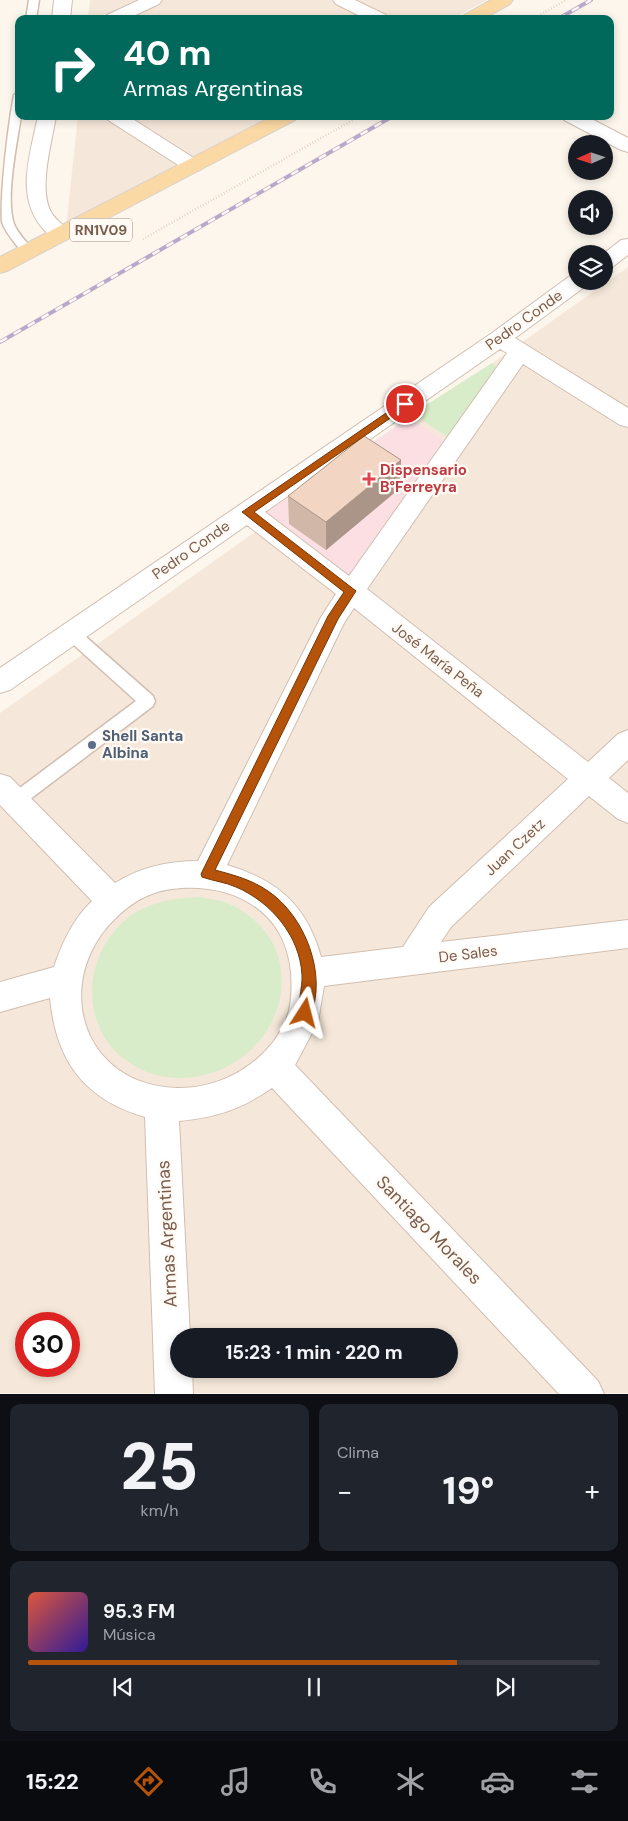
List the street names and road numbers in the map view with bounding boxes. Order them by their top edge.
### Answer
road number: RN1V09 [70,218,132,242]
street label: Pedro Conde [482,285,566,355]
street label: Pedro Conde [148,516,234,584]
street label: José María Peña [388,618,488,702]
street label: Juan Czetz [481,814,550,880]
street label: De Sales [437,940,499,968]
street label: Armas Argentinas [151,1160,183,1308]
street label: Santiago Morales [371,1170,487,1290]

